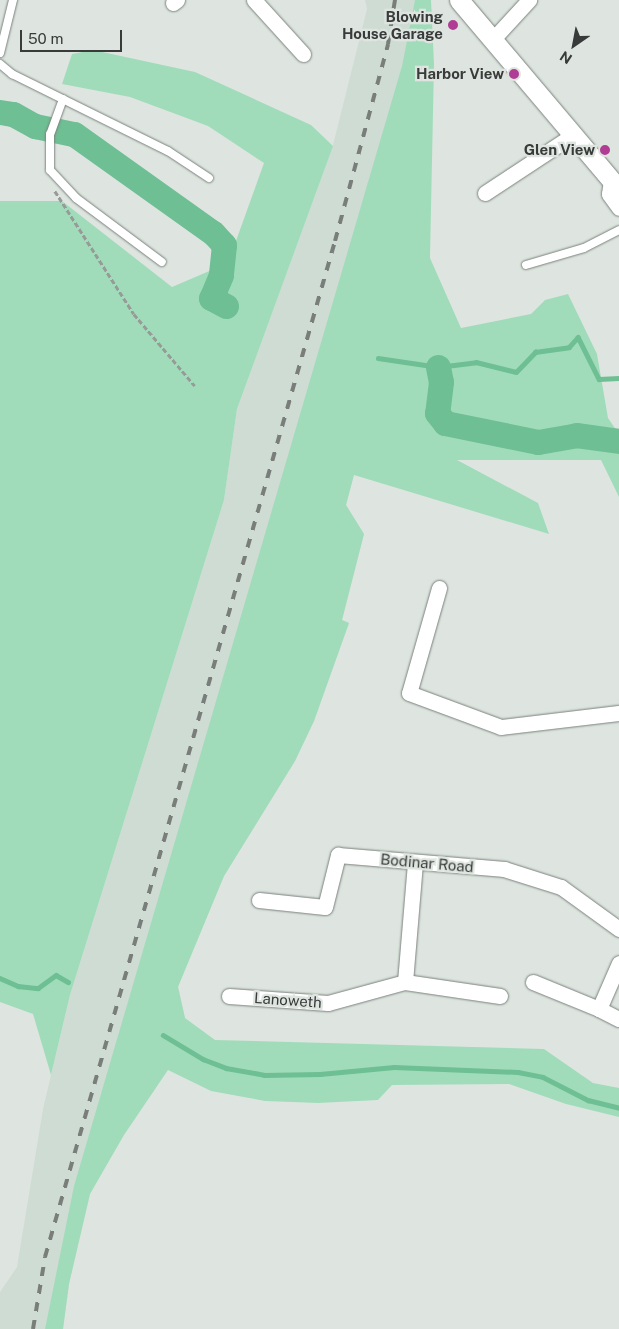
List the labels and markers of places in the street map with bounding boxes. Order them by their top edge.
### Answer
place label: Blowing House Garage [342,7,443,42]
marker: Blowing House Garage [447,19,459,31]
place label: Harbor View [416,65,504,83]
marker: Harbor View [508,68,520,80]
place label: Glen View [523,141,595,159]
marker: Glen View [599,144,611,156]

